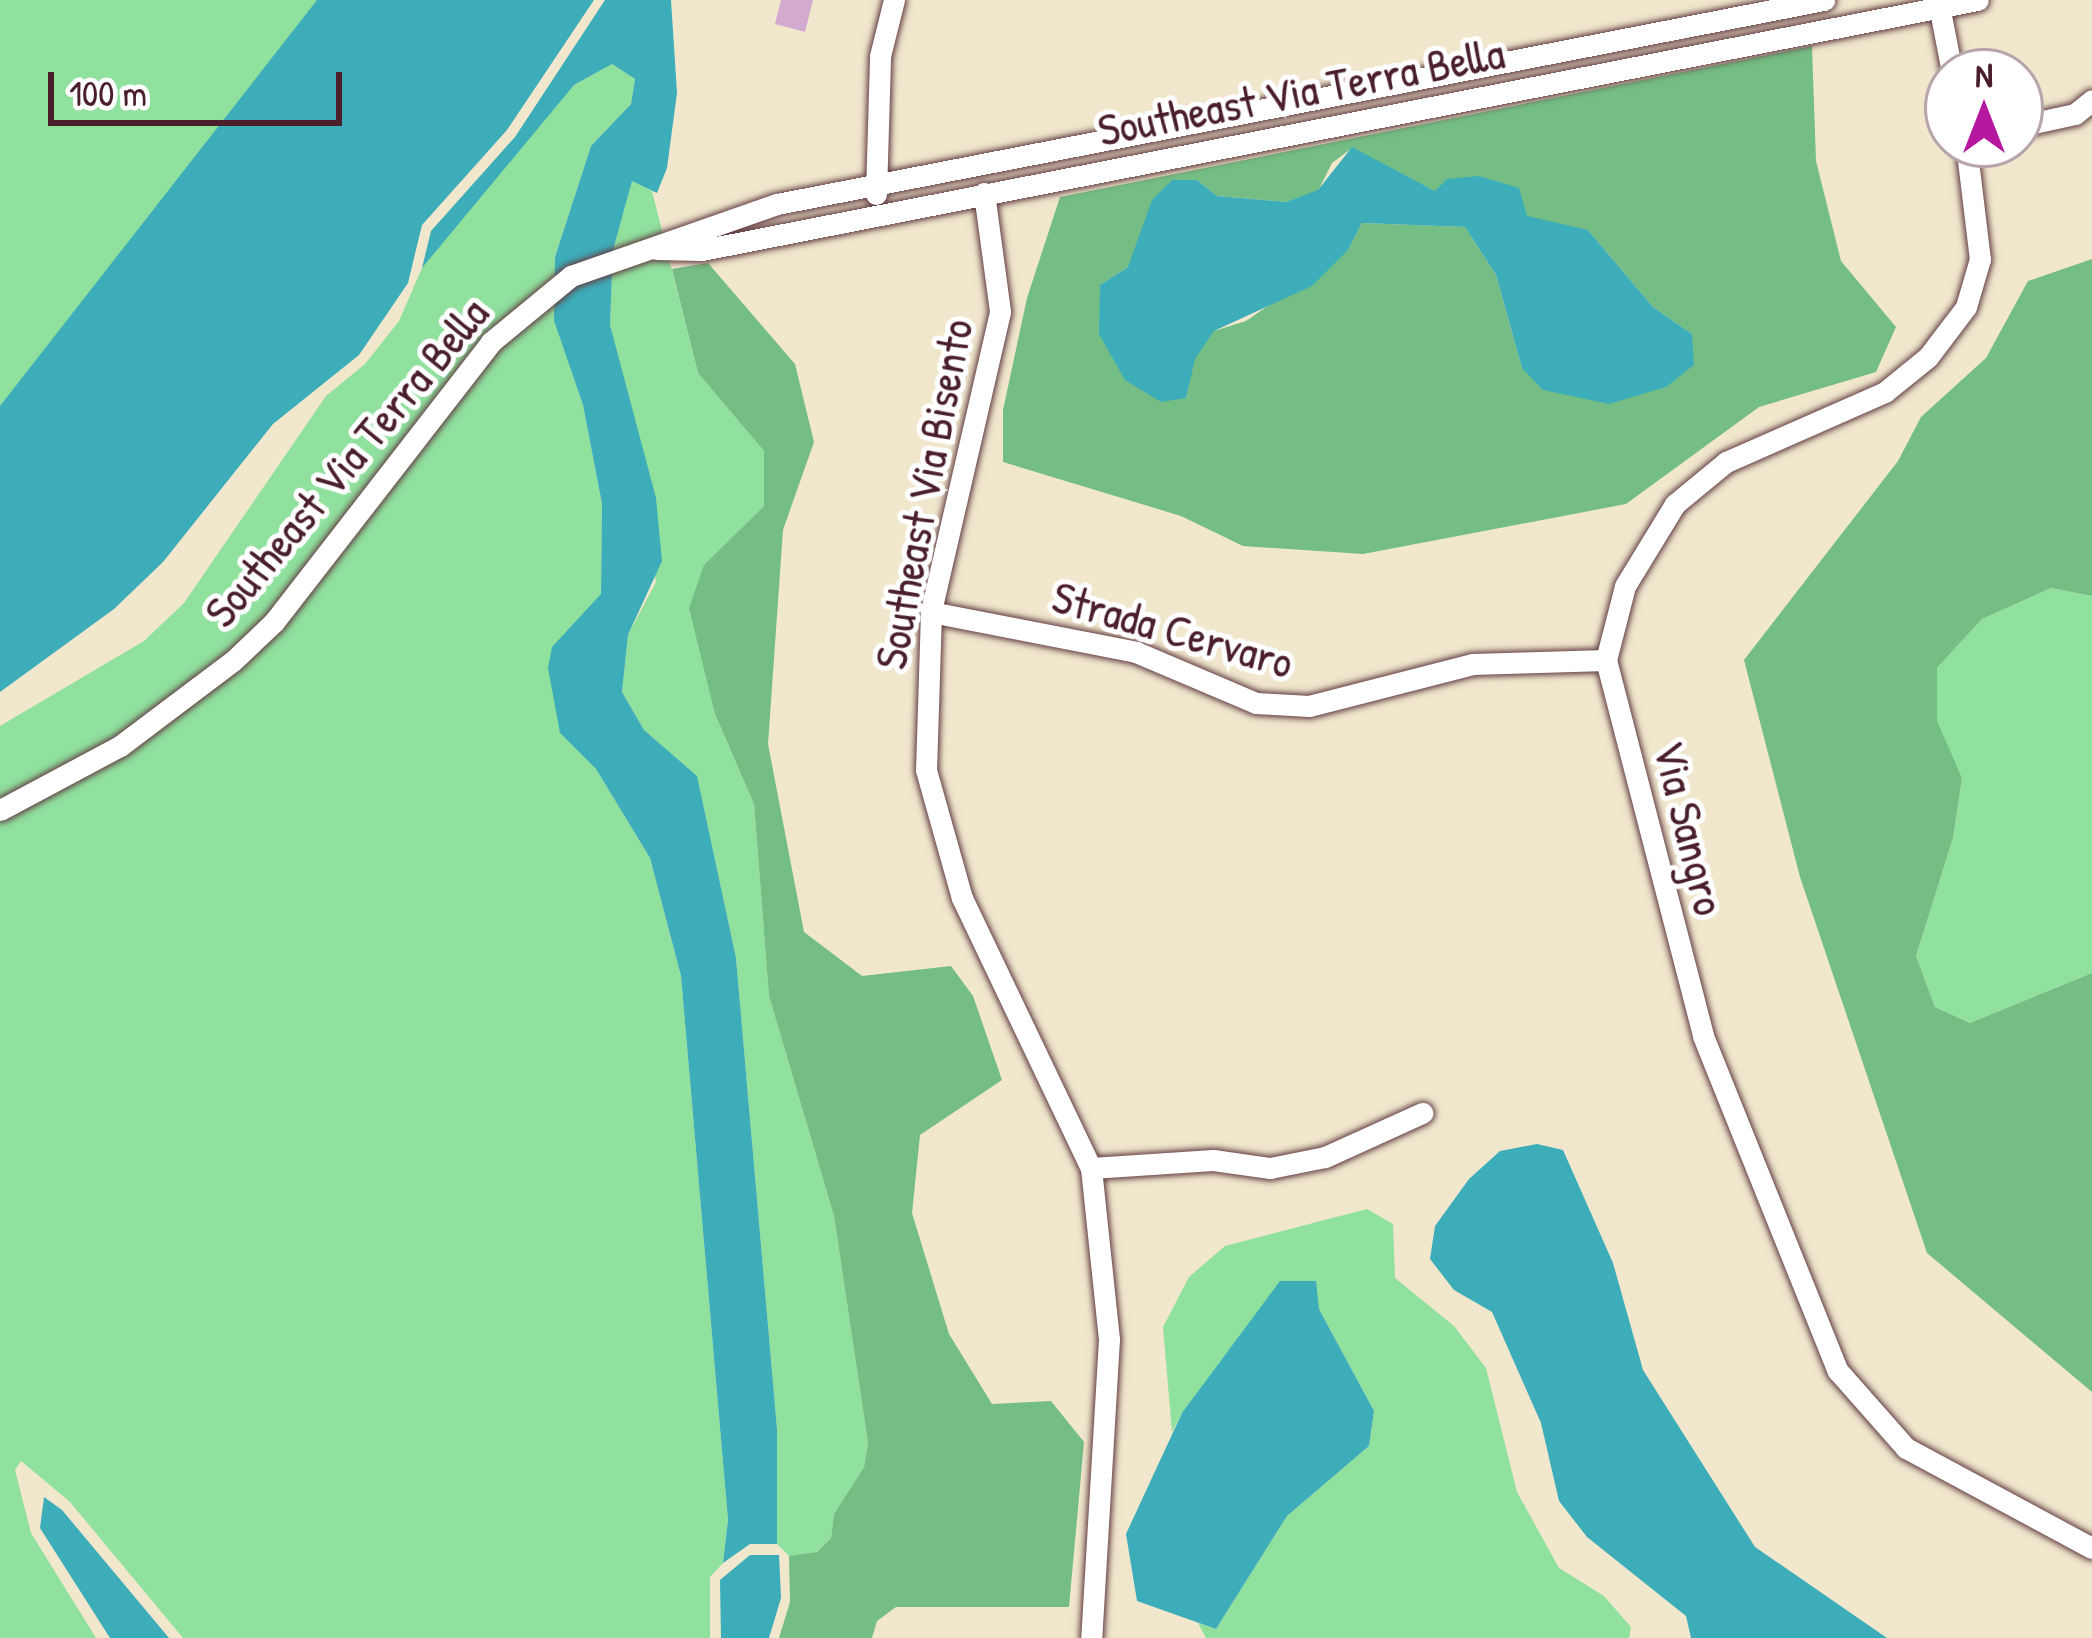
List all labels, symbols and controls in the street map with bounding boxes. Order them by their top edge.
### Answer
street label: Southeast Via Terra Bella [1093,25,1509,157]
scale bar [54,48,348,122]
north arrow [1924,48,2044,168]
text: N [1975,53,1993,97]
text: 100 m [69,68,147,117]
street label: Southeast Via Terra Bella [193,287,499,637]
street label: Southeast Via Bisento [863,314,983,674]
street label: Strada Cervaro [1047,569,1299,689]
street label: Via Sangro [1642,735,1738,921]

